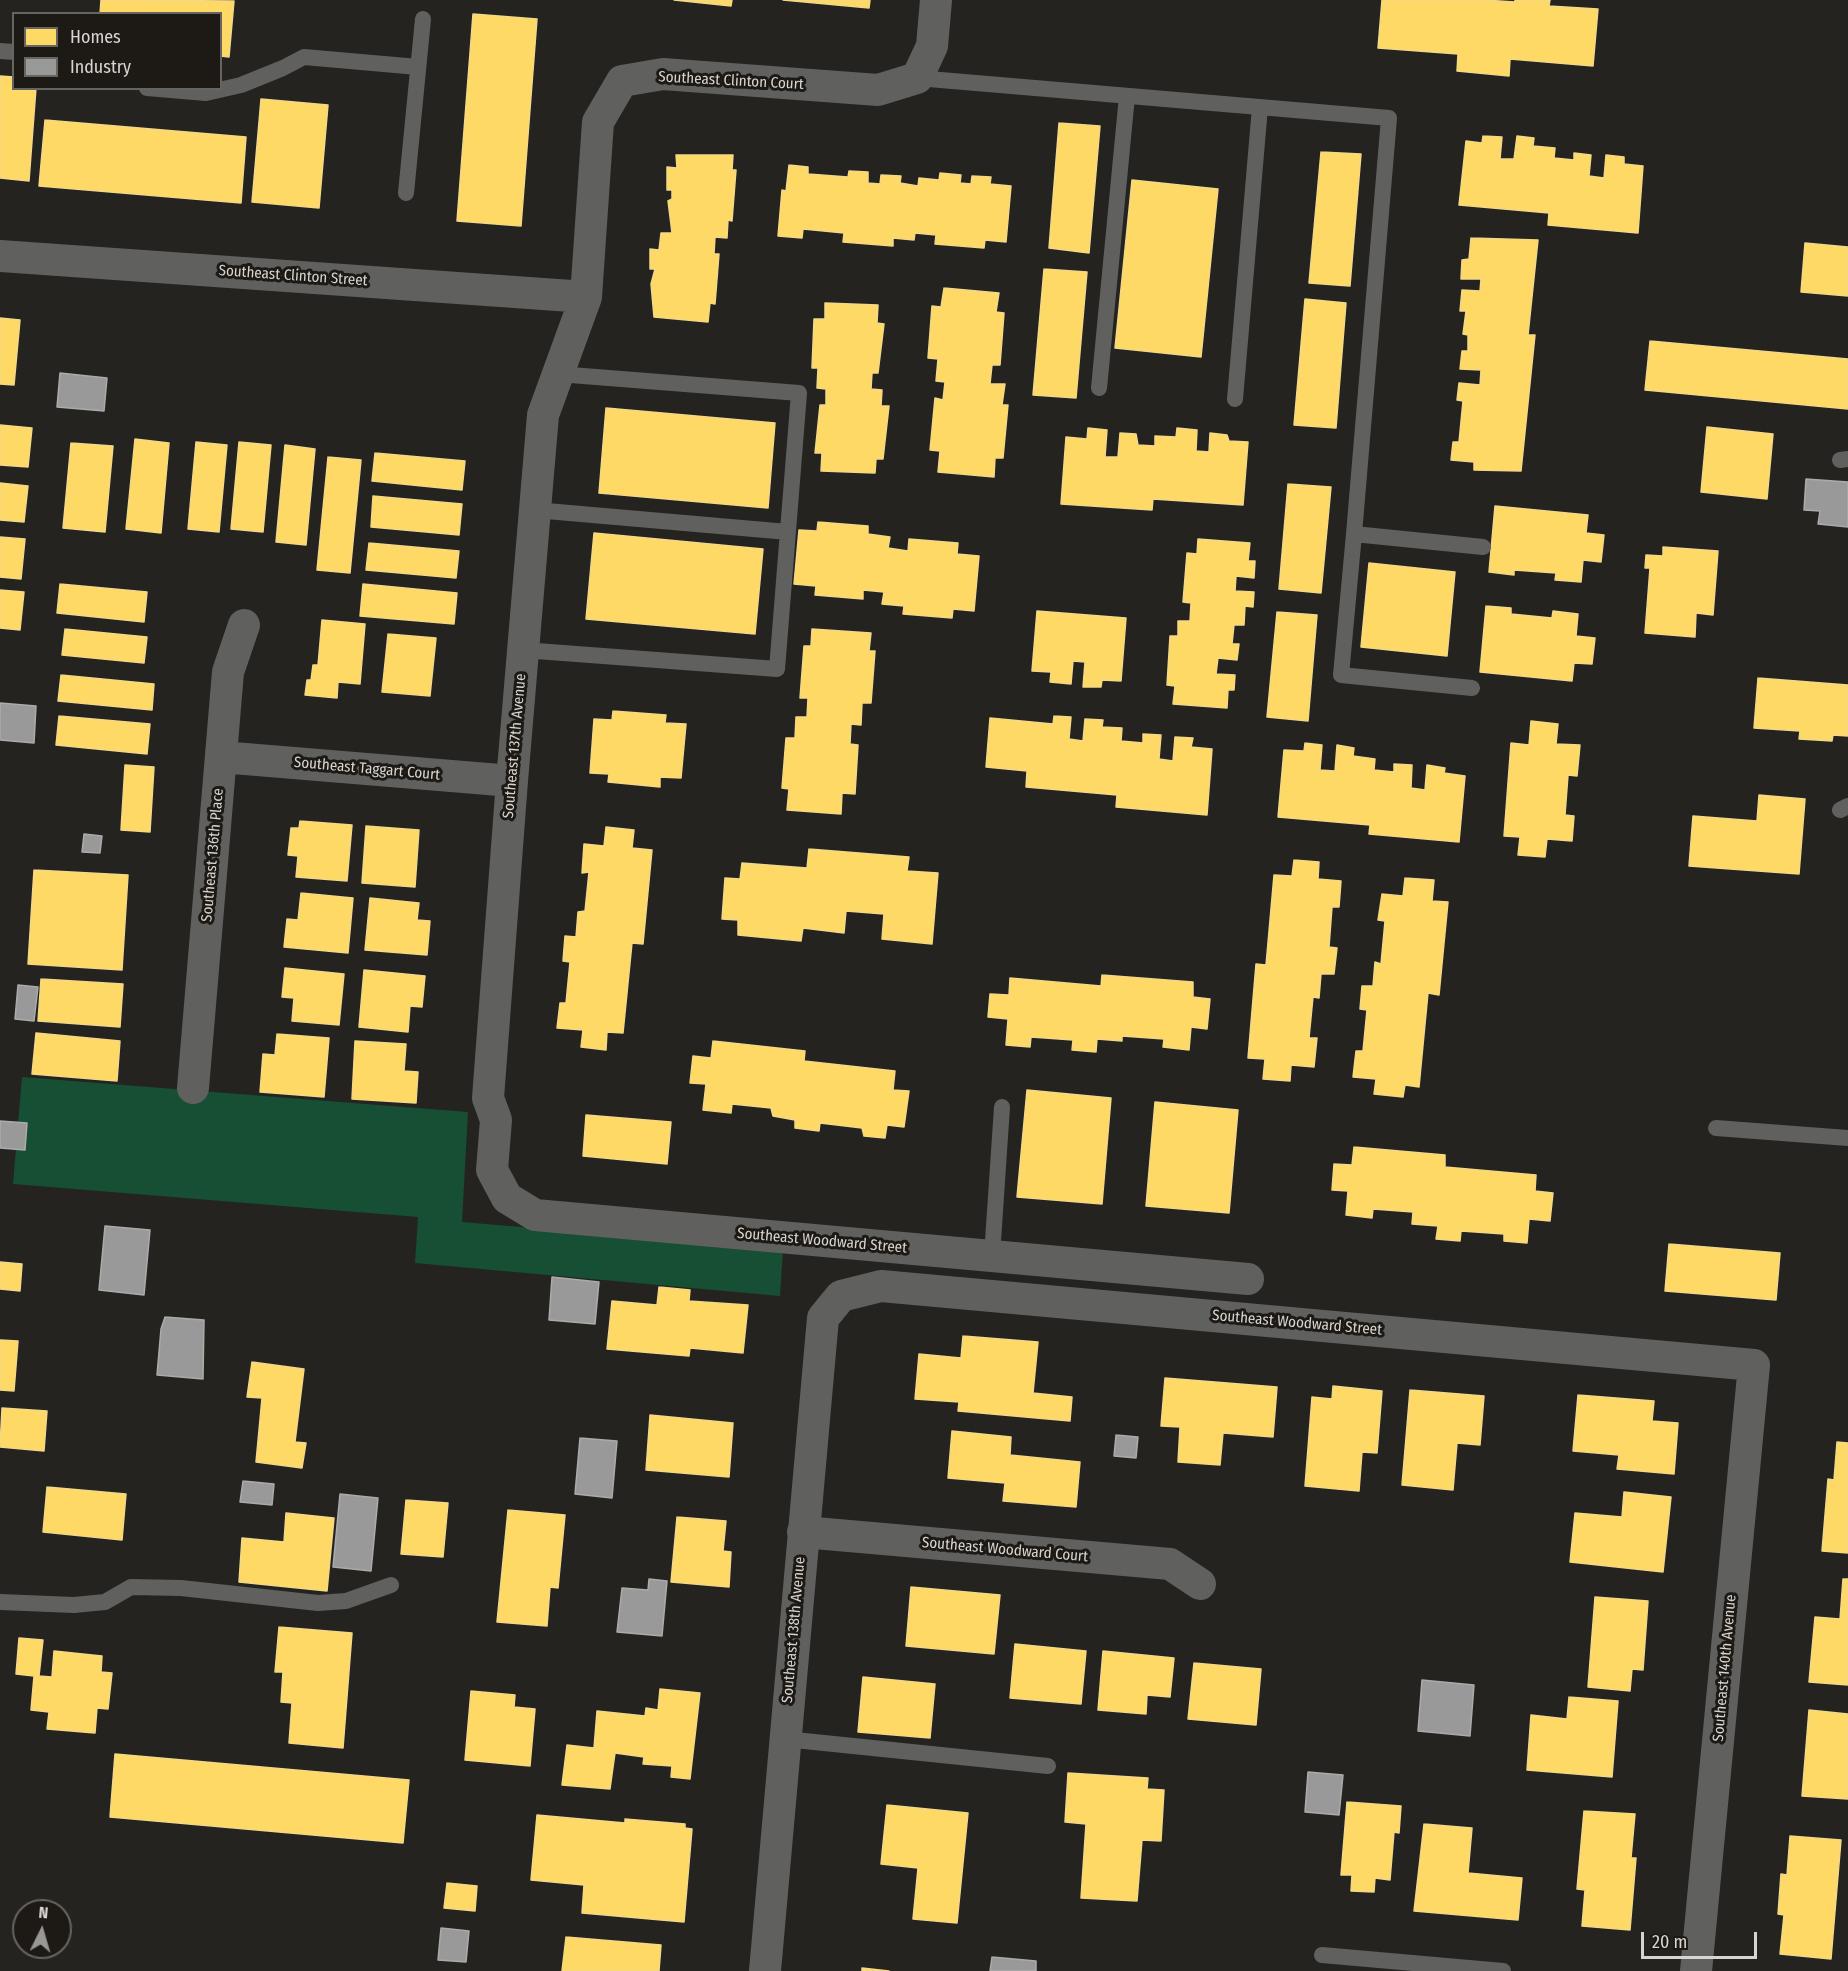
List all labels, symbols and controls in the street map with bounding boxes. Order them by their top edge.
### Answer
legend [12,12,222,90]
text: Homes [70,26,121,48]
text: Industry [70,56,131,78]
street label: Southeast Clinton Court [658,68,804,94]
street label: Southeast Clinton Street [218,262,368,290]
street label: Southeast 137th Avenue [500,673,530,819]
street label: Southeast Taggart Court [293,754,441,784]
street label: Southeast 136th Place [198,787,228,923]
street label: Southeast Woodward Street [736,1225,908,1257]
street label: Southeast Woodward Street [1211,1307,1383,1339]
street label: Southeast Woodward Court [921,1534,1089,1566]
street label: Southeast 138th Avenue [779,1556,809,1704]
street label: Southeast 140th Avenue [1710,1594,1740,1742]
north arrow [12,1899,72,1959]
text: N [38,1903,49,1922]
scale bar [1644,1920,1760,1958]
text: 20 m [1652,1931,1687,1953]

